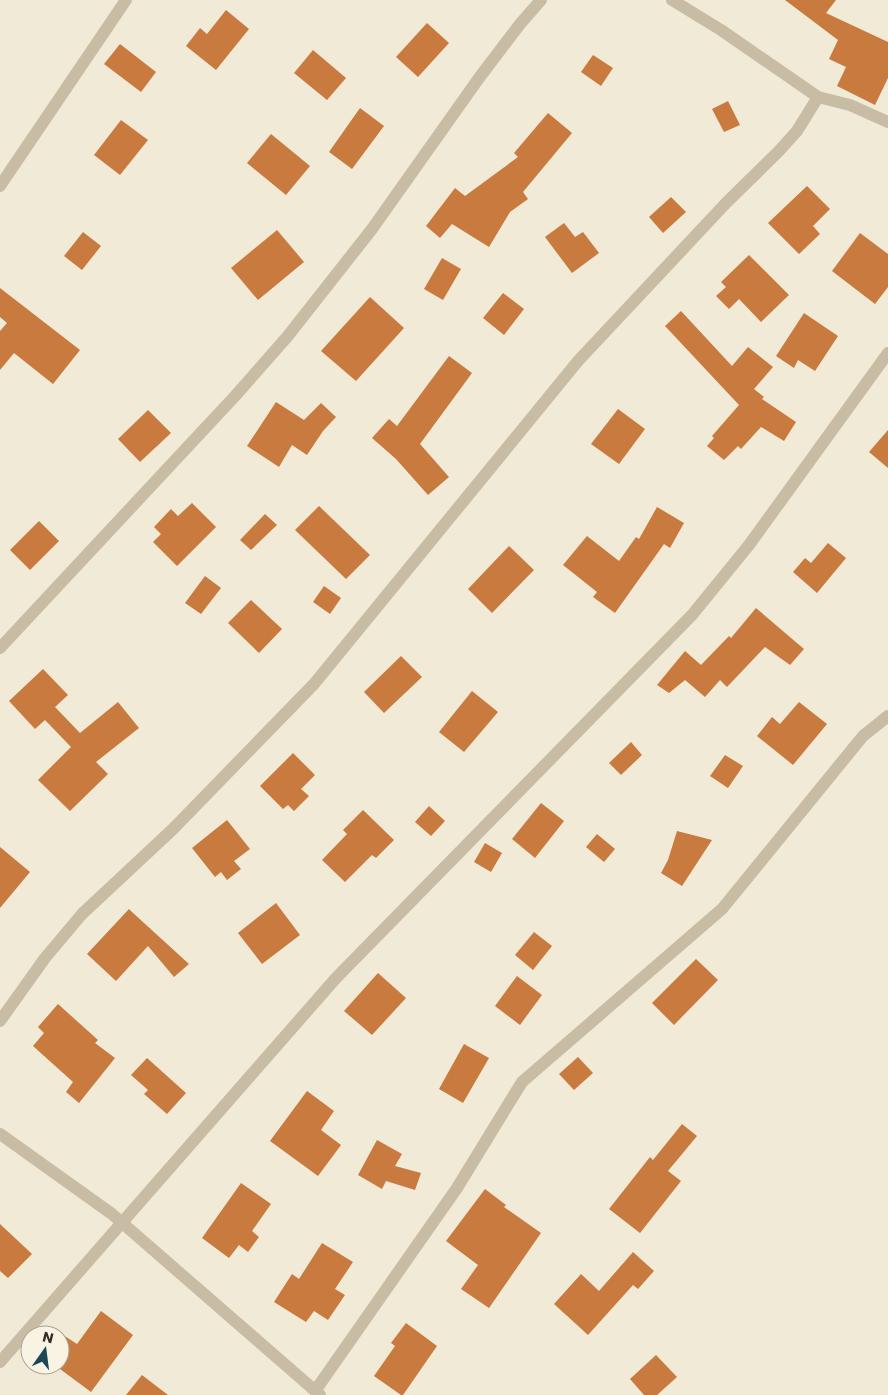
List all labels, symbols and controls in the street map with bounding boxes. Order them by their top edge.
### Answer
north arrow [20,1325,70,1375]
text: N [41,1326,56,1348]

